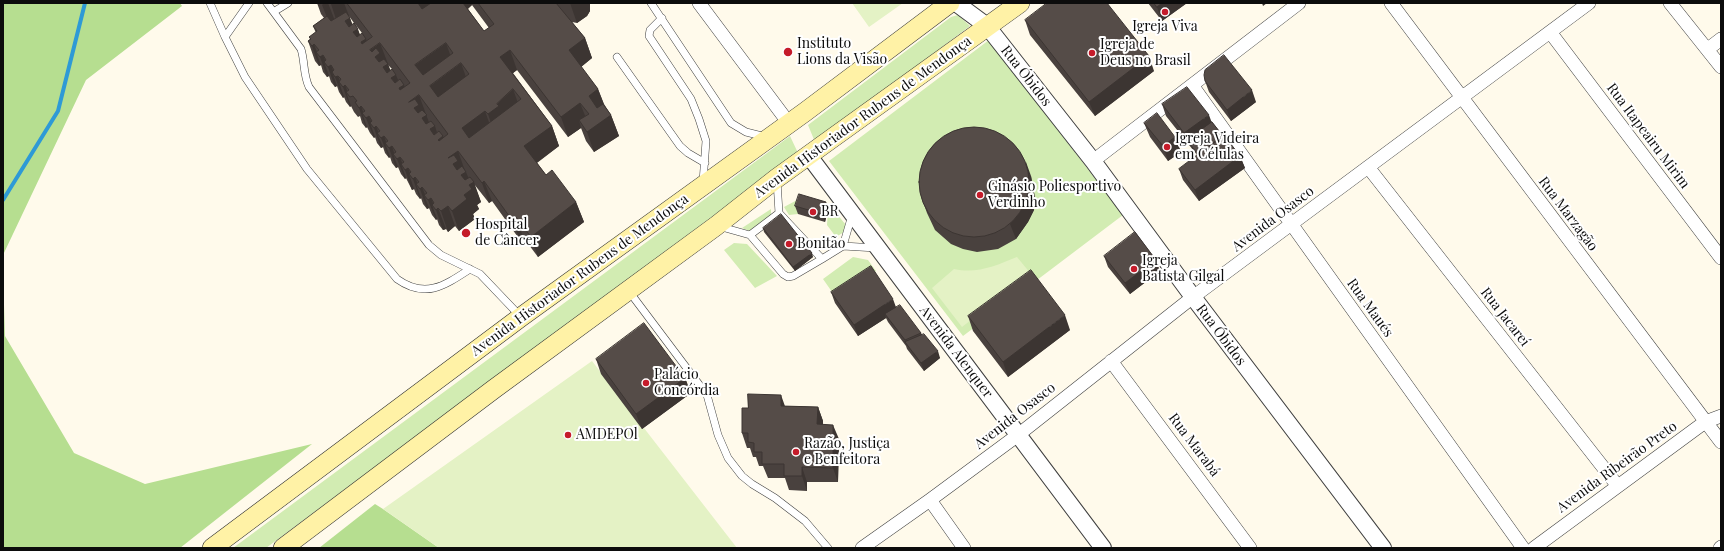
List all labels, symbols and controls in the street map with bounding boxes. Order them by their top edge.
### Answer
marker: Igreja Viva [1160,7,1170,17]
place label: Igreja Viva [1132,19,1198,35]
street label: Avenida Historiador Rubens de Mendonça [751,33,975,201]
place label: Instituto Lions da Visão [797,36,887,68]
place label: Igreja de Deus no Brasil [1100,37,1191,70]
street label: Rua Óbidos [997,42,1055,110]
marker: Instituto Lions da Visão [782,46,794,58]
marker: Igreja de Deus no Brasil [1087,48,1097,58]
street label: Rua Itapeairu Mirim [1603,80,1693,192]
place label: Igreja Videira em Células [1175,131,1259,164]
marker: Igreja Videira em Células [1162,142,1172,152]
street label: Rua Marzagão [1535,174,1601,254]
place label: Ginásio Poliesportivo Verdinho [988,179,1121,212]
street label: Avenida Osasco [1229,183,1317,255]
marker: Ginásio Poliesportivo Verdinho [975,190,985,200]
street label: Avenida Historiador Rubens de Mendonça [468,191,692,359]
place label: BR [821,204,839,220]
marker: BR [808,207,818,217]
place label: Hospital de Câncer [475,217,539,250]
marker: Hospital de Câncer [460,227,472,239]
place label: Bonitão [797,236,845,252]
marker: Bonitão [784,239,794,249]
place label: Igreja Batista Gilgal [1142,253,1225,286]
marker: Igreja Batista Gilgal [1129,264,1139,274]
street label: Rua Maués [1343,275,1397,341]
street label: Rua Jacareí [1477,284,1533,350]
street label: Rua Óbidos [1193,301,1249,369]
street label: Avenida Alenquer [916,303,996,401]
place label: Palácio Concórdia [654,367,719,400]
marker: Palácio Concórdia [641,378,651,388]
street label: Avenida Osasco [971,379,1059,453]
street label: Rua Marabá [1165,410,1223,480]
street label: Avenida Ribeirão Preto [1554,418,1680,516]
place label: AMDEPOl [576,427,638,443]
marker: AMDEPOl [563,430,573,440]
place label: Razão, Justiça e Benfeitora [804,436,890,468]
marker: Razão, Justiça e Benfeitora [791,447,801,457]

